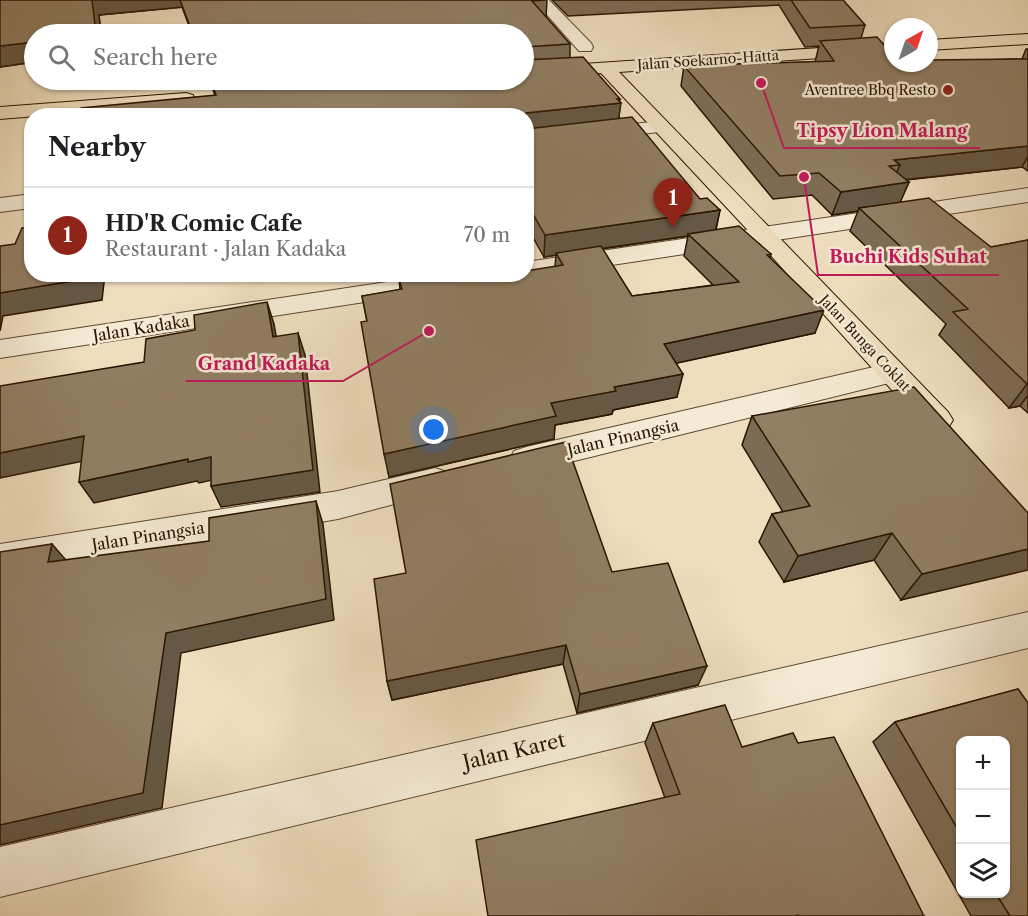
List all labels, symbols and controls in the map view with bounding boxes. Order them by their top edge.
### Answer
north arrow [884,18,938,72]
search box [24,24,534,90]
icon: search [45,41,78,74]
text: Search here [93,44,218,71]
street label: Jalan Soekarno-Hatta [634,46,780,74]
place label: Aventree Bbq Resto [804,81,936,99]
marker: Aventree Bbq Resto [941,83,955,97]
callout: Tipsy Lion Malang [784,112,980,148]
text: Tipsy Lion Malang [796,120,968,142]
text: Nearby [48,131,146,163]
pin: 1 [654,178,692,228]
text: HD'R Comic Cafe [105,210,302,237]
text: 1 [63,223,72,247]
text: 70 m [464,223,510,247]
text: Restaurant · Jalan Kadaka [105,237,346,261]
callout: Buchi Kids Suhat [818,239,999,275]
text: Buchi Kids Suhat [829,246,988,268]
street label: Jalan Bunga Coklat [814,289,914,395]
street label: Jalan Kadaka [88,310,191,346]
callout: Grand Kadaka [186,345,343,381]
text: Grand Kadaka [198,353,331,375]
street label: Jalan Pinangsia [562,414,681,460]
your location [419,415,448,444]
street label: Jalan Pinangsia [87,517,206,555]
street label: Jalan Karet [458,728,567,775]
map controls [956,736,1010,898]
button: + [956,736,1010,790]
button: − [956,790,1010,844]
button: layers [956,844,1010,898]

